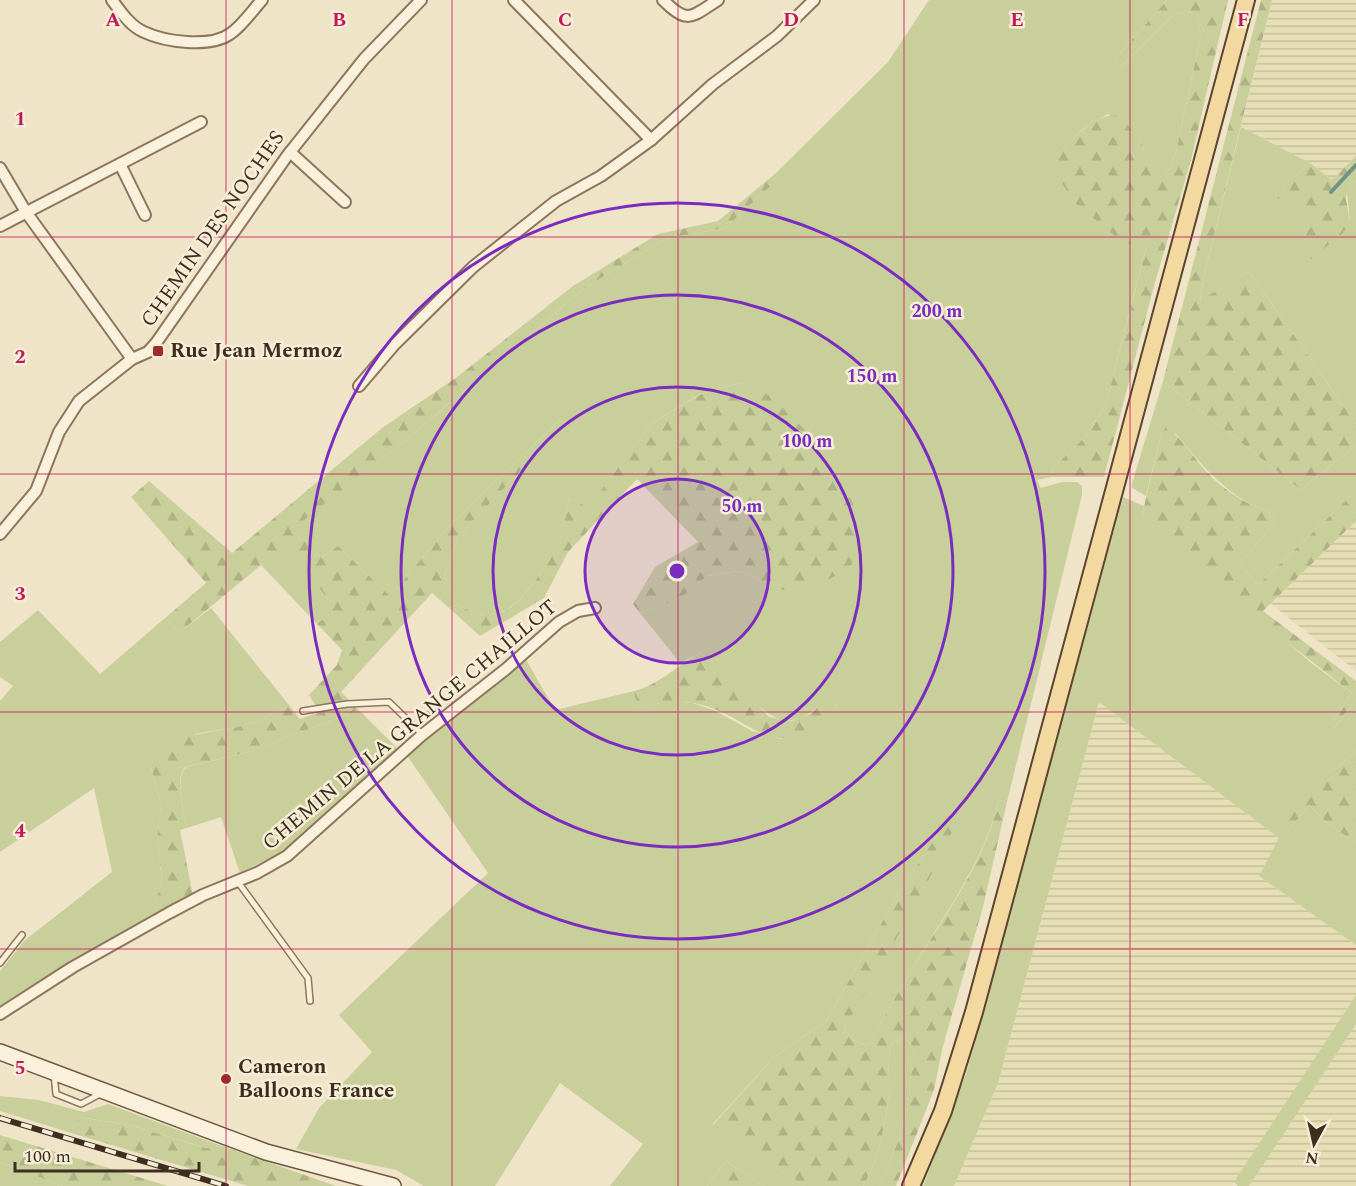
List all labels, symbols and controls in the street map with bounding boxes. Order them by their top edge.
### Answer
text: A [105,5,121,35]
text: B [332,5,346,35]
text: C [558,5,572,35]
text: D [783,5,799,35]
text: E [1010,5,1024,35]
text: F [1237,5,1249,35]
text: 1 [14,104,26,134]
street label: CHEMIN DES NOCHES [133,124,293,334]
text: 200 m [911,298,963,325]
place label: Rue Jean Mermoz [170,335,343,367]
text: 2 [14,342,26,372]
marker: Rue Jean Mermoz [151,344,165,358]
text: 150 m [846,363,898,390]
text: 100 m [781,428,833,455]
text: 50 m [722,493,762,520]
centre of rings [667,561,687,581]
text: 3 [14,579,26,609]
street label: CHEMIN DE LA GRANGE CHAILLOT [255,592,565,858]
text: 4 [14,816,26,846]
place label: Cameron Balloons France [238,1051,394,1107]
text: 5 [14,1053,26,1083]
marker: Cameron Balloons France [219,1072,233,1086]
north arrow [1284,1114,1344,1174]
scale bar [15,1135,200,1173]
text: 100 m [24,1143,71,1170]
text: N [1304,1145,1320,1171]

